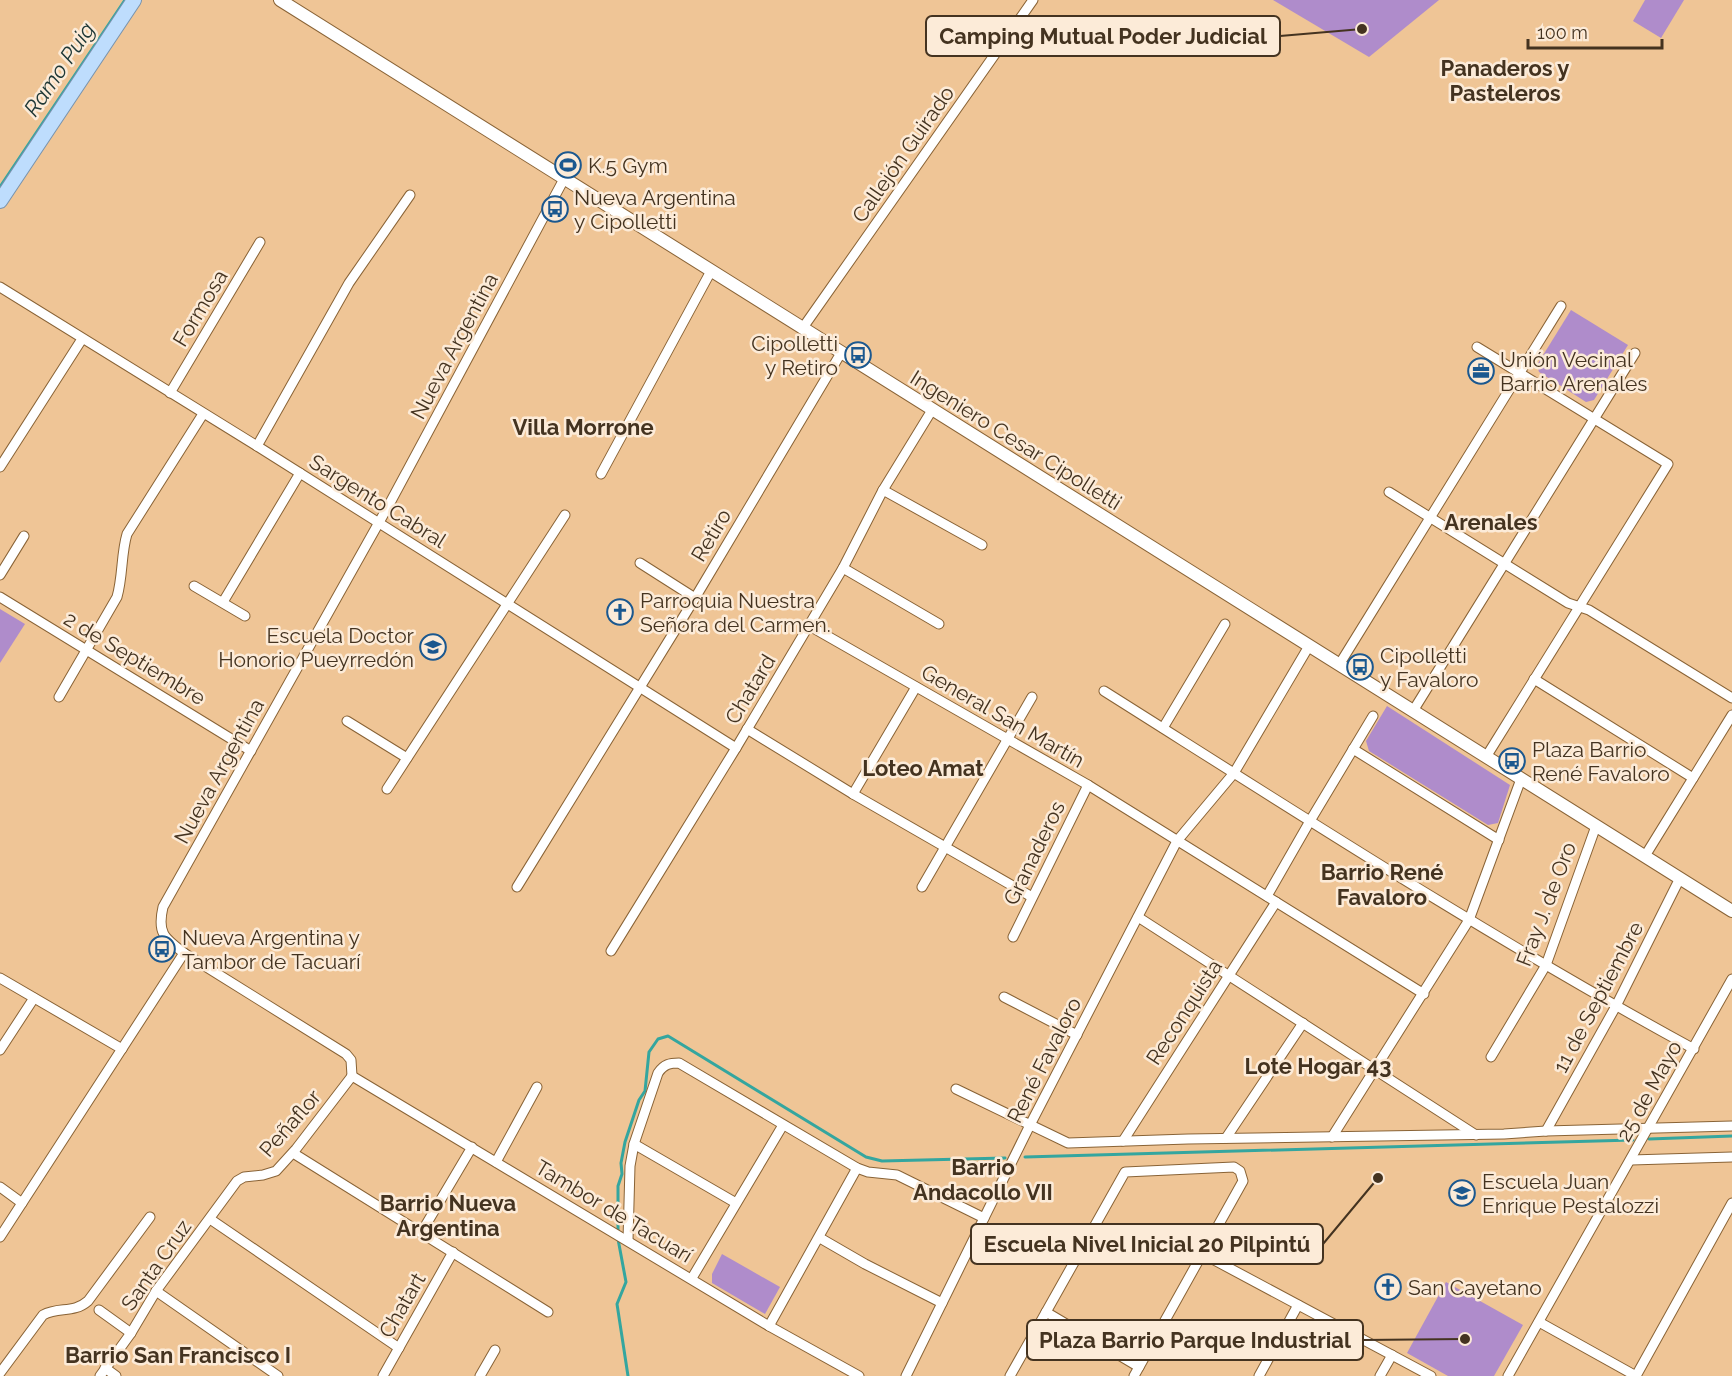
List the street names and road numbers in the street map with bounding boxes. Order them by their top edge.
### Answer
street label: Callejón Guirado [847,81,959,227]
street label: Formosa [167,265,233,351]
street label: Nueva Argentina [405,269,503,423]
street label: Ingeniero Cesar Cipolletti [906,365,1126,515]
street label: Sargento Cabral [305,449,451,553]
street label: Retiro [686,504,736,566]
street label: 2 de Septiembre [60,606,210,710]
street label: Chatard [720,650,780,728]
street label: General San Martín [917,659,1089,773]
street label: Nueva Argentina [169,694,269,848]
street label: Granaderos [998,797,1070,909]
street label: Fray J. de Oro [1511,838,1581,970]
street label: 11 de Septiembre [1548,917,1648,1077]
street label: Reconquista [1141,955,1227,1069]
street label: René Favaloro [1002,993,1086,1127]
street label: 25 de Mayo [1611,1036,1687,1146]
street label: Peñaflor [254,1084,326,1162]
street label: Tambor de Tacuarí [531,1154,697,1268]
street label: Santa Cruz [116,1215,196,1315]
street label: Chatart [373,1268,431,1342]

